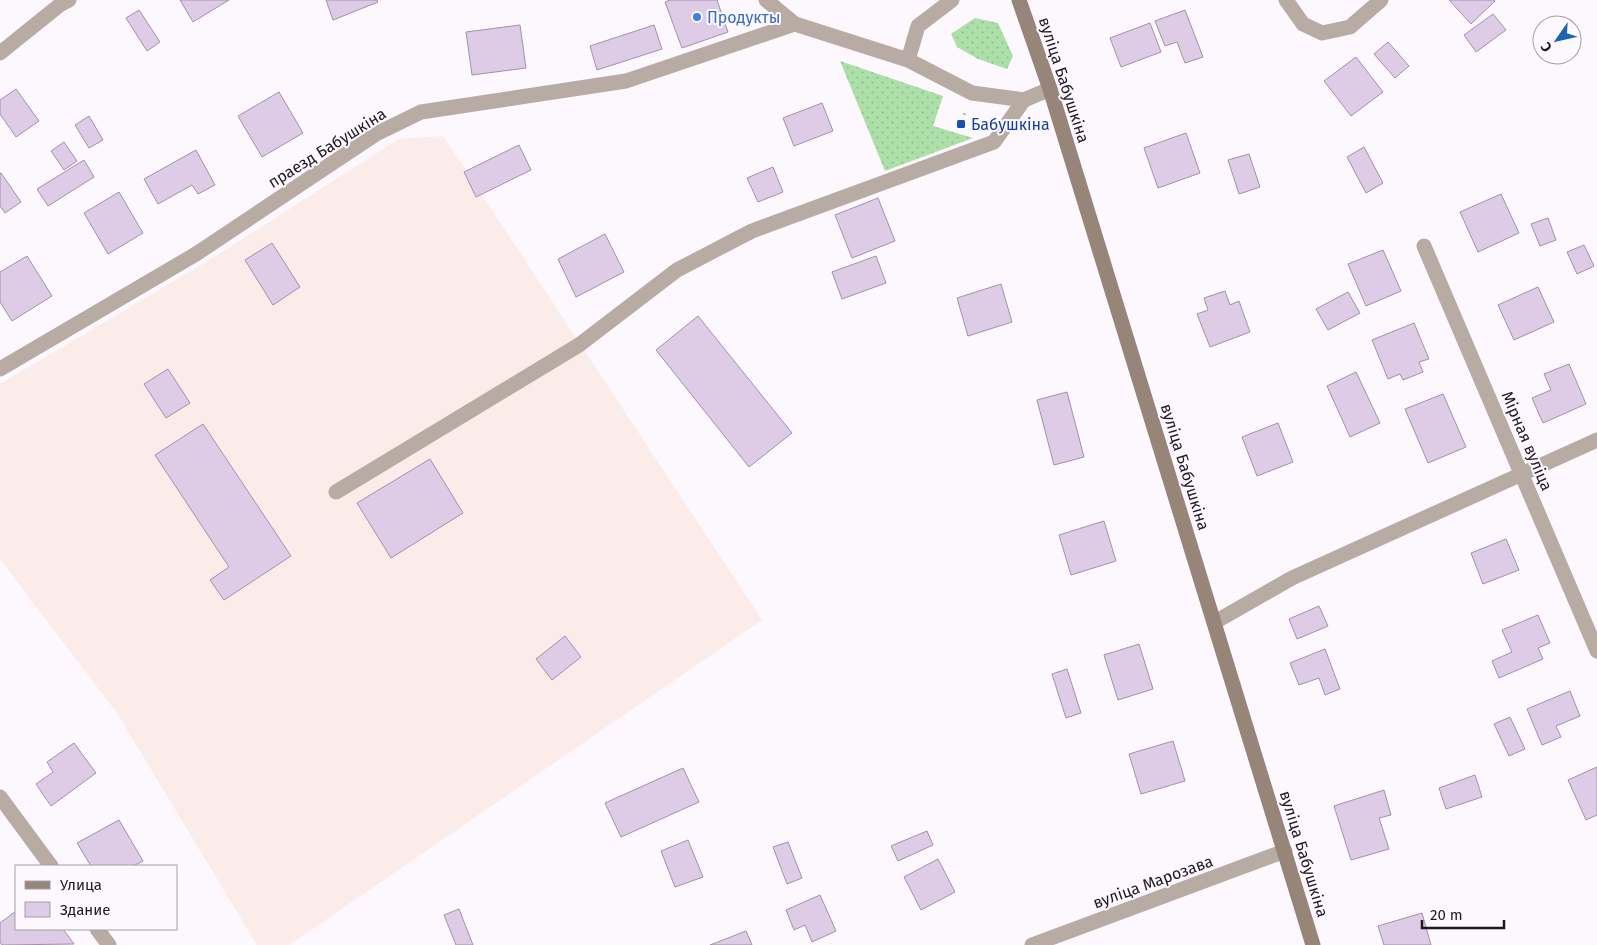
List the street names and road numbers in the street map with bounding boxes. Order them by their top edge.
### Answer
street label: вуліца Бабушкіна [1035,15,1093,145]
street label: праезд Бабушкіна [264,104,390,192]
street label: Мірная вуліца [1498,388,1556,494]
street label: вуліца Бабушкіна [1157,401,1213,533]
street label: вуліца Бабушкіна [1276,788,1332,920]
street label: вуліца Марозава [1090,851,1216,913]

